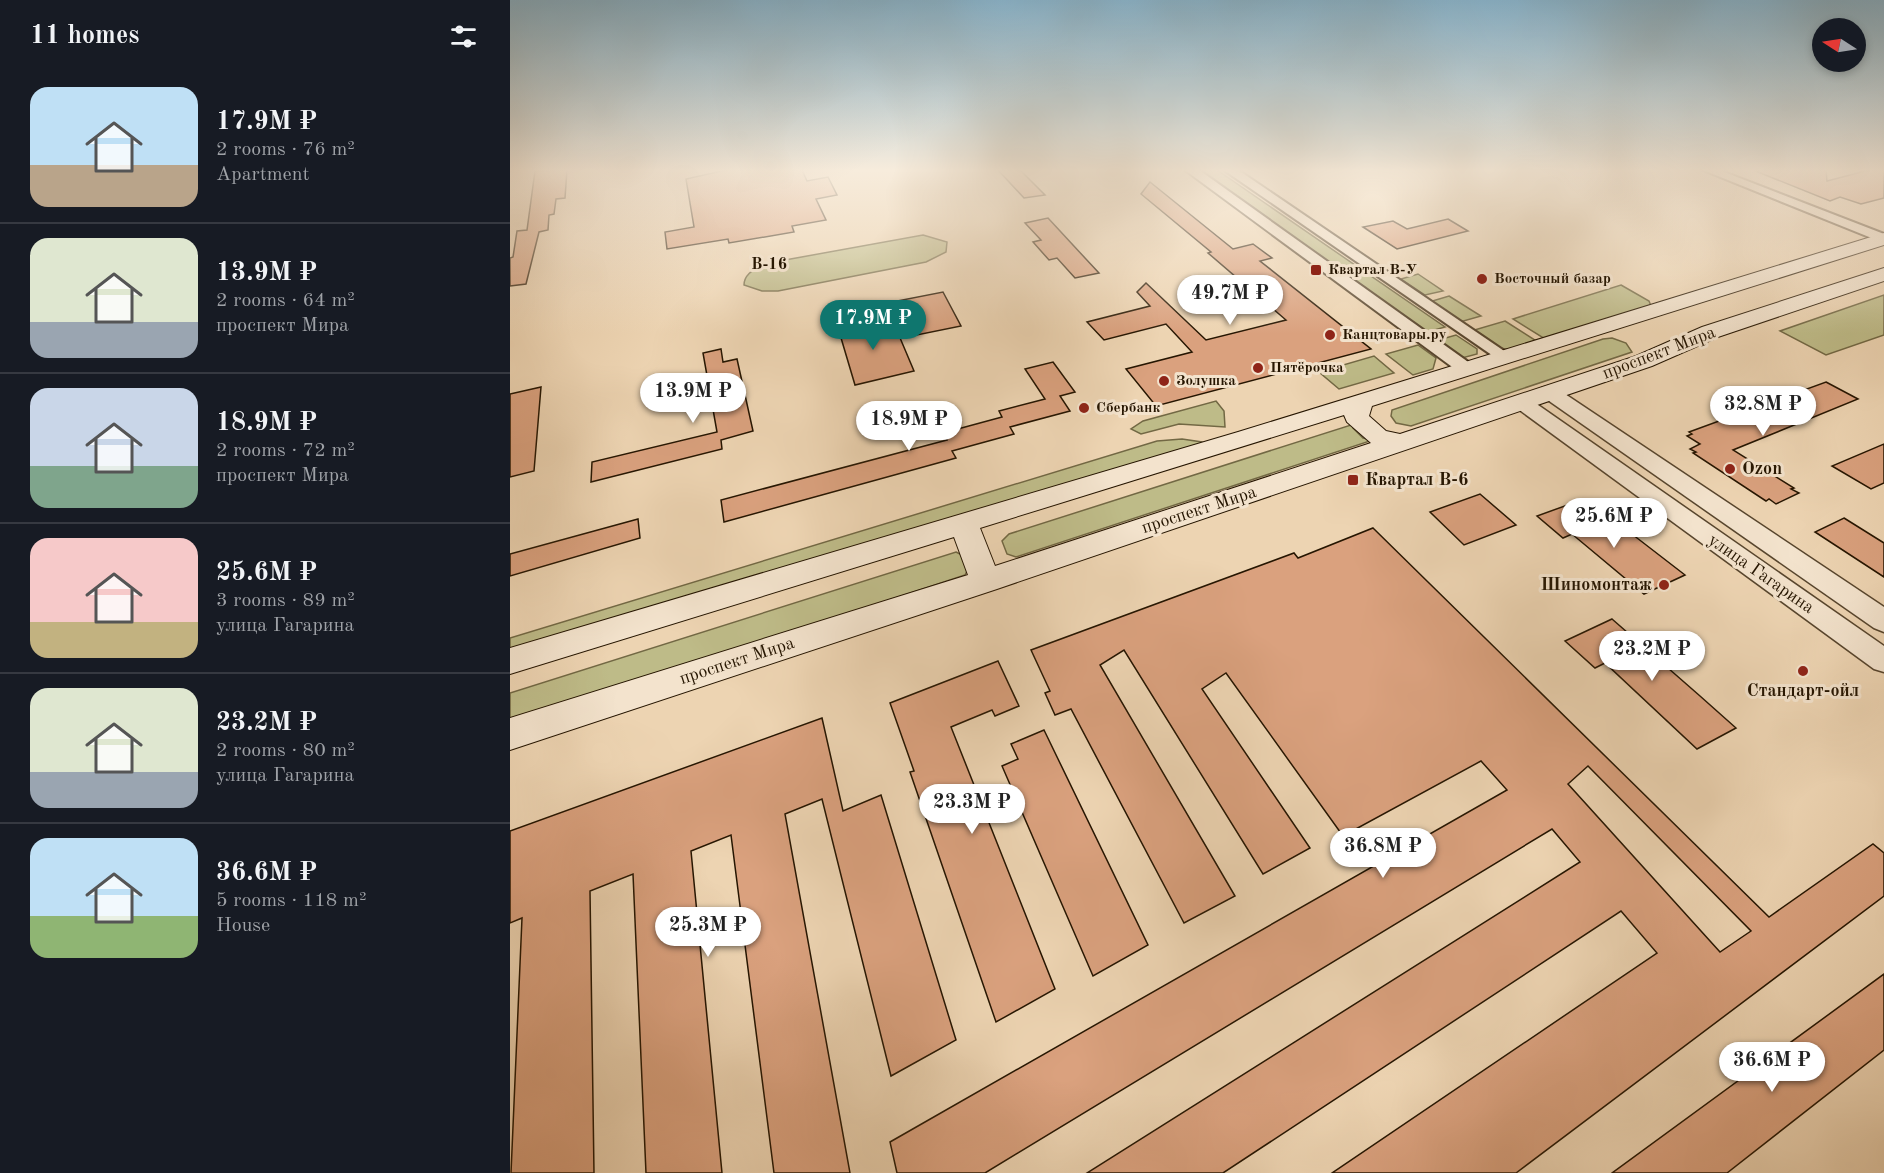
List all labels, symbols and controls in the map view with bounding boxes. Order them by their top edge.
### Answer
north arrow [1812,18,1866,72]
map controls [1812,18,1866,72]
icon: filters [447,20,480,53]
text: 11 homes [30,23,139,49]
text: 17.9M ₽ [216,109,317,135]
icon: home [78,111,150,183]
text: 2 rooms · 76 m² [216,140,355,160]
text: Apartment [216,165,310,185]
district label: В-16 [751,257,787,273]
text: 13.9M ₽ [216,260,317,286]
icon: home [78,262,150,334]
marker: Квартал В-У [1309,263,1323,277]
place label: Квартал В-У [1328,263,1417,278]
marker: Восточный базар [1475,272,1489,286]
place label: Восточный базар [1494,272,1611,287]
pin: 49.7M ₽ [1175,275,1285,326]
text: 49.7M ₽ [1191,284,1269,304]
text: 2 rooms · 64 m² [216,291,355,311]
pin: 17.9M ₽ [818,300,928,351]
text: 17.9M ₽ [834,309,912,329]
text: проспект Мира [216,316,349,336]
street label: проспект Мира [1600,323,1718,383]
marker: Канцтовары.ру [1323,328,1337,342]
place label: Канцтовары.ру [1342,328,1447,343]
marker: Пятёрочка [1251,361,1265,375]
place label: Пятёрочка [1270,361,1344,376]
pin: 13.9M ₽ [638,373,748,424]
marker: Золушка [1157,374,1171,388]
place label: Золушка [1176,374,1236,389]
text: 13.9M ₽ [654,382,732,402]
pin: 32.8M ₽ [1708,386,1818,437]
text: 32.8M ₽ [1724,395,1802,415]
pin: 18.9M ₽ [854,401,964,452]
marker: Сбербанк [1077,401,1091,415]
place label: Сбербанк [1096,401,1160,416]
text: 18.9M ₽ [216,410,317,436]
text: 18.9M ₽ [870,410,948,430]
icon: home [78,412,150,484]
text: 2 rooms · 72 m² [216,441,355,461]
place label: Ozon [1742,460,1782,478]
marker: Ozon [1723,462,1737,476]
text: проспект Мира [216,466,349,486]
place label: Квартал В-6 [1365,471,1468,489]
marker: Квартал В-6 [1346,473,1360,487]
street label: проспект Мира [1139,483,1259,537]
pin: 25.6M ₽ [1559,498,1669,549]
text: 25.6M ₽ [1575,507,1653,527]
street label: улица Гагарина [1705,531,1817,617]
text: 25.6M ₽ [216,560,317,586]
icon: home [78,562,150,634]
place label: Шиномонтаж [1540,576,1652,594]
marker: Шиномонтаж [1657,578,1671,592]
text: 3 rooms · 89 m² [216,591,355,611]
text: улица Гагарина [216,616,354,636]
pin: 23.2M ₽ [1597,631,1707,682]
street label: проспект Мира [677,634,797,688]
text: 23.2M ₽ [1613,640,1691,660]
marker: Стандарт-ойл [1796,664,1810,678]
place label: Стандарт-ойл [1747,682,1859,700]
text: 23.2M ₽ [216,710,317,736]
icon: home [78,712,150,784]
text: 2 rooms · 80 m² [216,741,355,761]
text: улица Гагарина [216,766,354,786]
pin: 23.3M ₽ [917,784,1027,835]
text: 23.3M ₽ [933,793,1011,813]
pin: 36.8M ₽ [1328,828,1438,879]
text: 36.8M ₽ [1344,837,1422,857]
text: 36.6M ₽ [216,860,317,886]
icon: home [78,862,150,934]
text: 5 rooms · 118 m² [216,891,366,911]
pin: 25.3M ₽ [653,907,763,958]
text: House [216,916,270,936]
text: 25.3M ₽ [669,916,747,936]
pin: 36.6M ₽ [1717,1042,1827,1093]
text: 36.6M ₽ [1733,1051,1811,1071]

